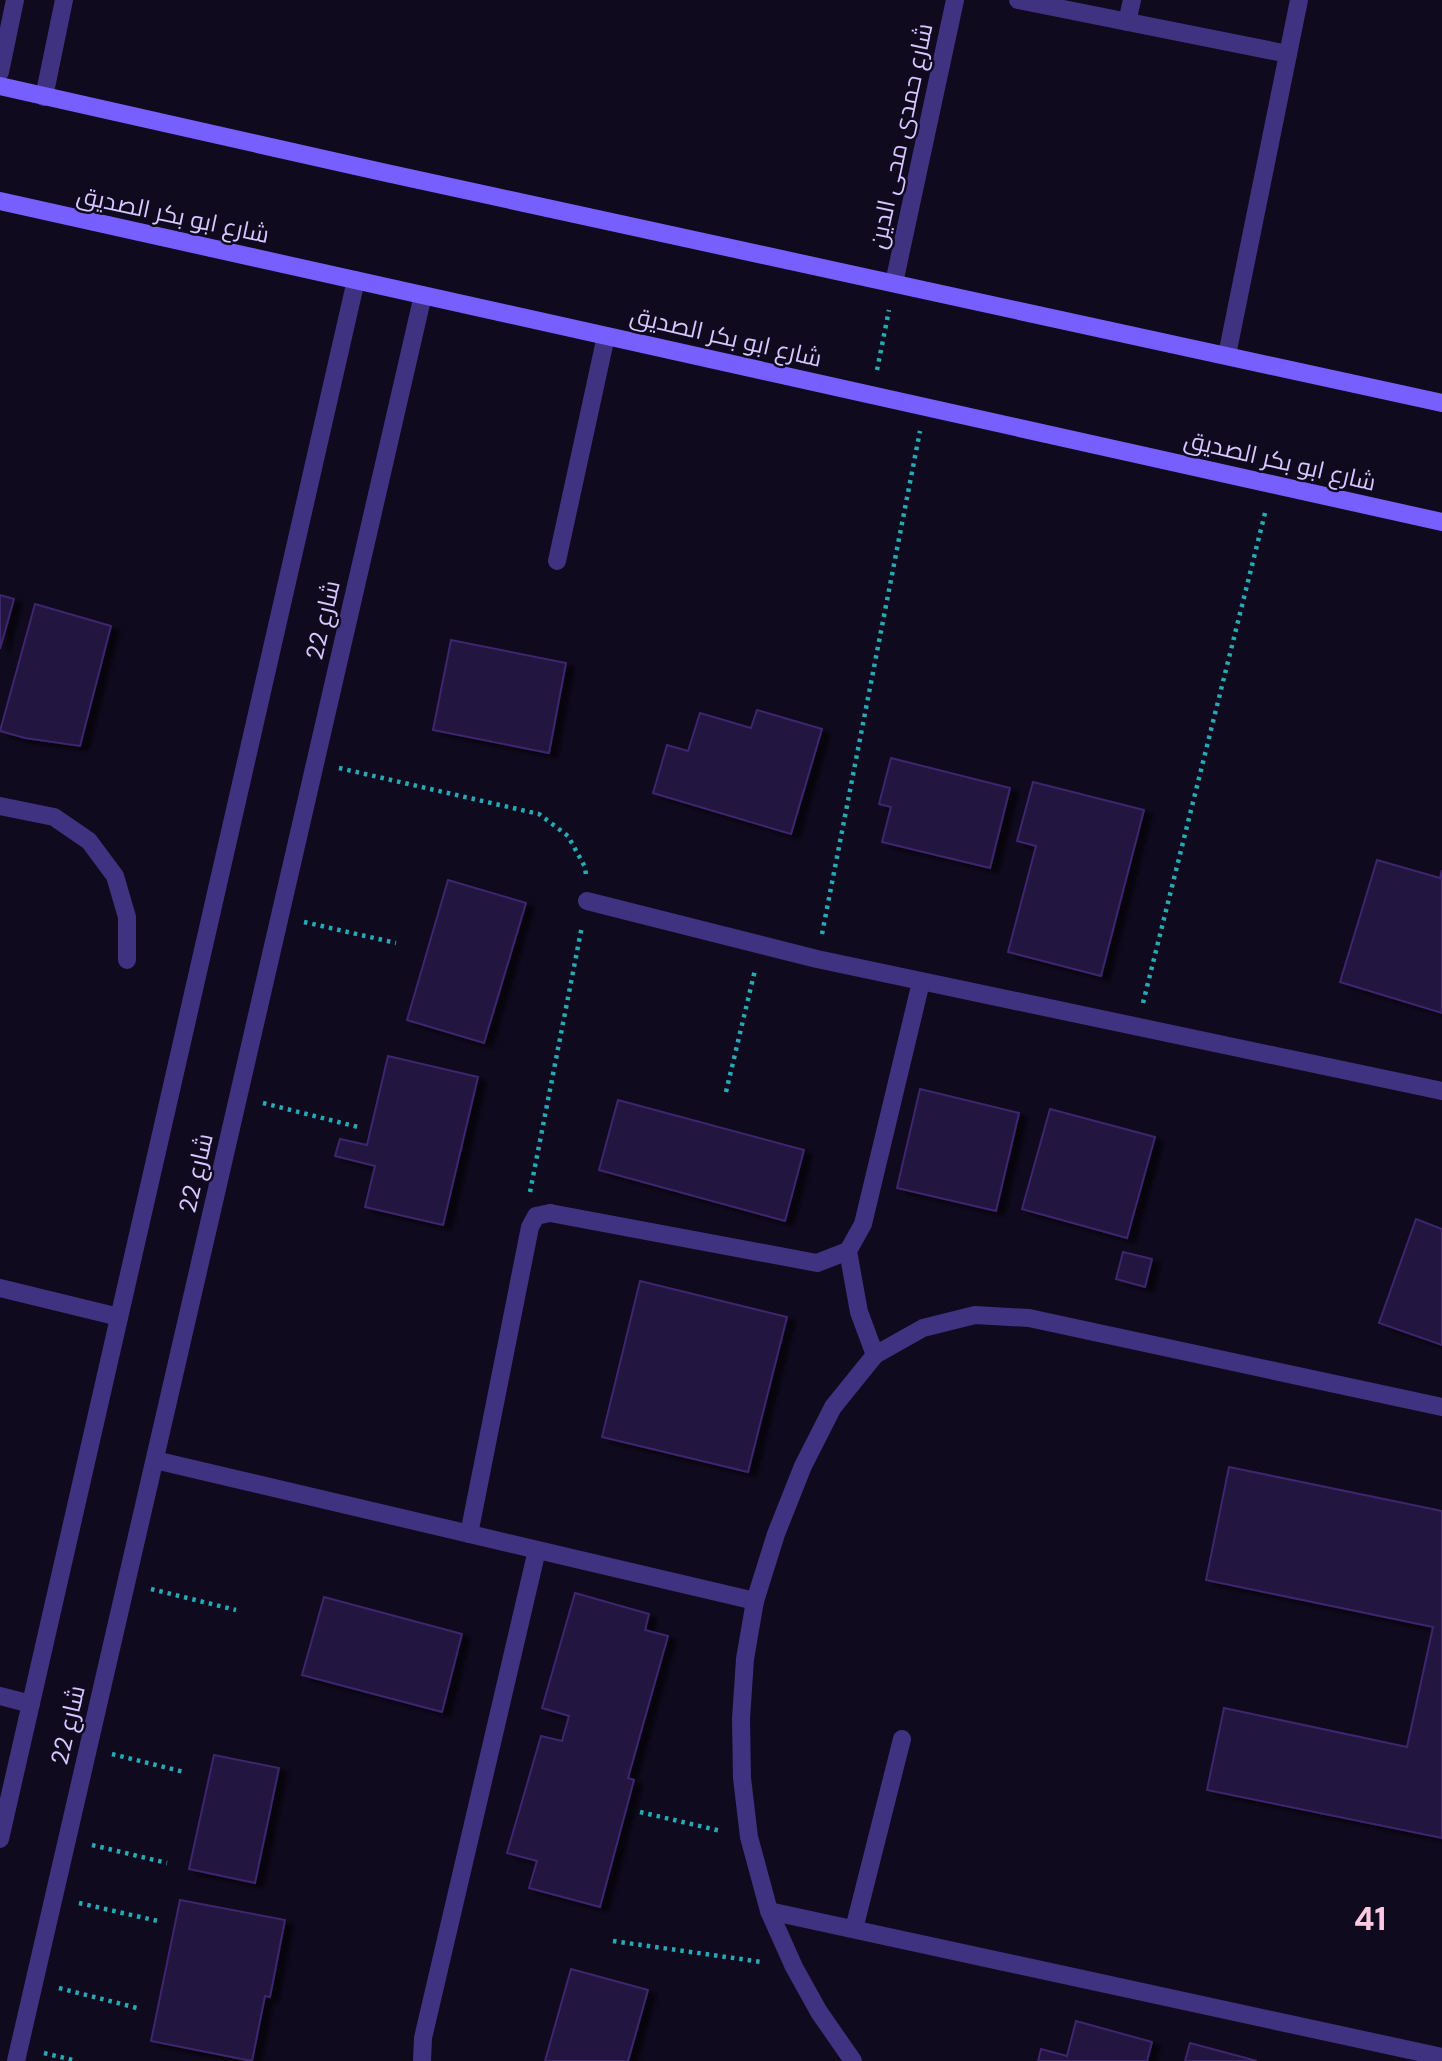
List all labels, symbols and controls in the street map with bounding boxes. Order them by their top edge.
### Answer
street label: شارع حمدى محى الدين [861,20,941,252]
street label: شارع ابو بكر الصديق [74,179,272,251]
street label: شارع ابو بكر الصديق [627,299,825,375]
street label: شارع ابو بكر الصديق [1181,423,1379,499]
street label: شارع 22 [298,577,348,663]
street label: شارع 22 [171,1130,221,1216]
street label: شارع 22 [43,1682,93,1768]
district label: 41 [1354,1898,1386,1940]

